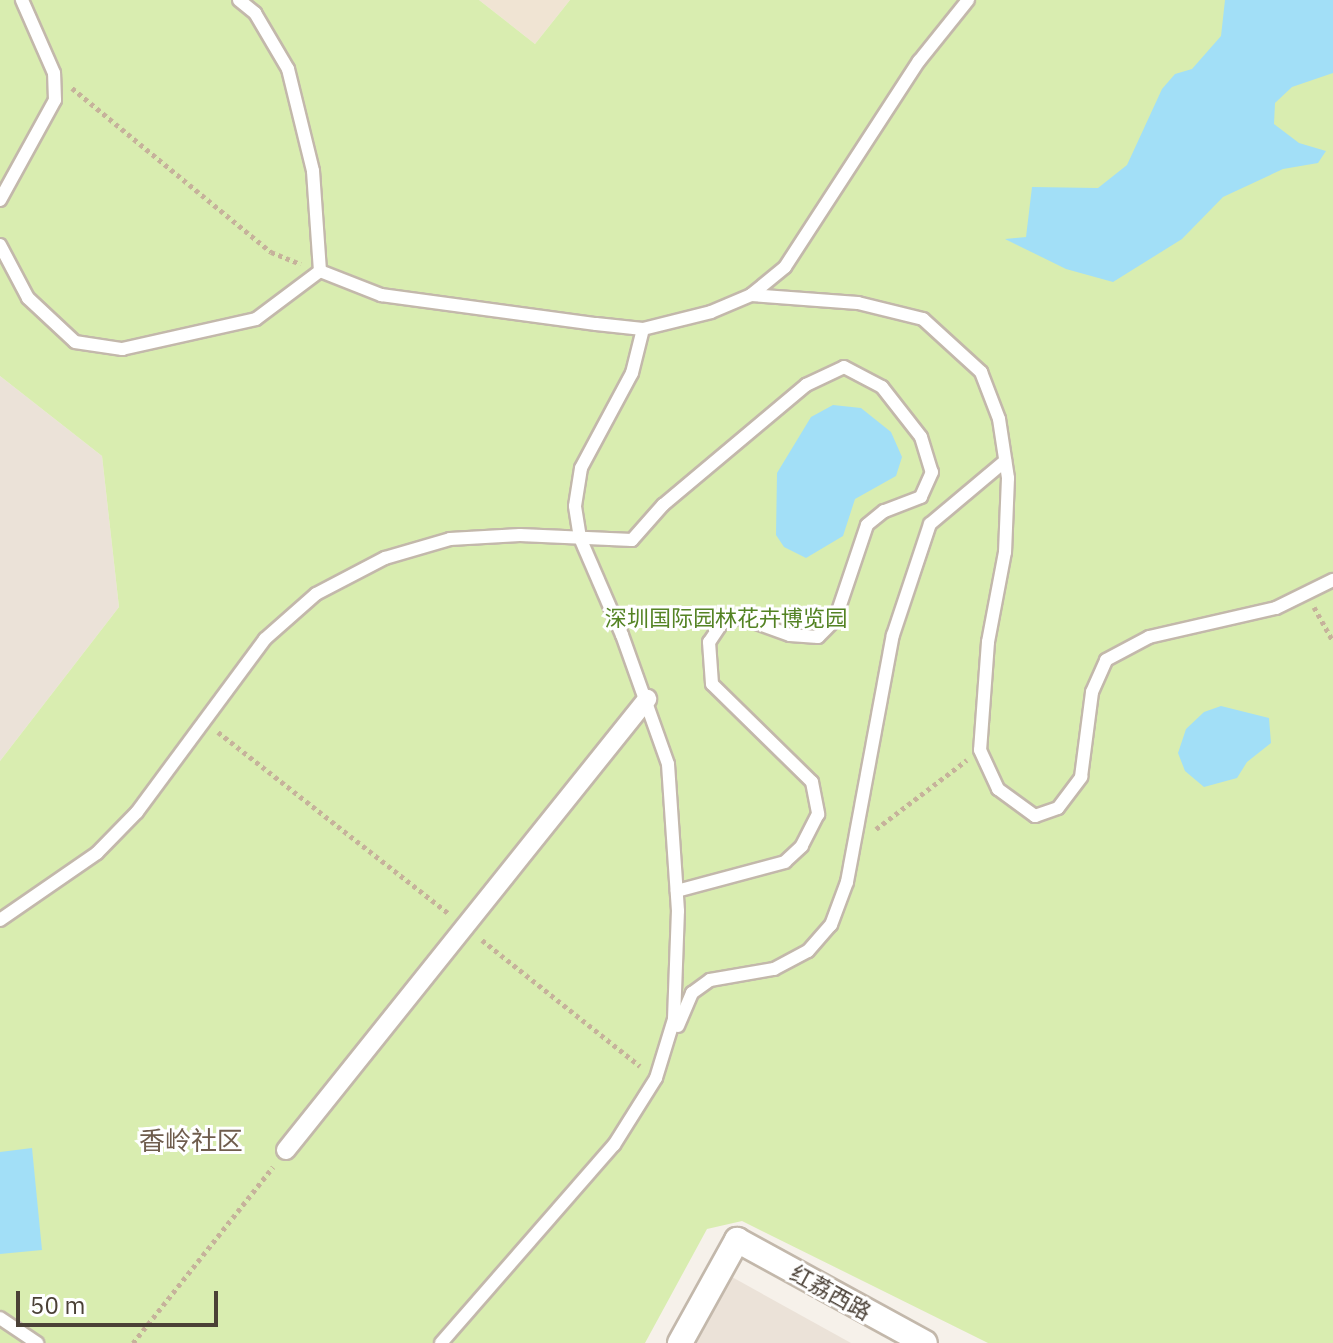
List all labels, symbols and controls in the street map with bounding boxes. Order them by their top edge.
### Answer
park label: 深圳国际园林花卉博览园 [605,605,847,631]
district label: 香岭社区 [139,1125,243,1157]
street label: 红荔西路 [786,1259,876,1325]
scale bar [20,1275,222,1325]
text: 50 m [30,1289,85,1321]

